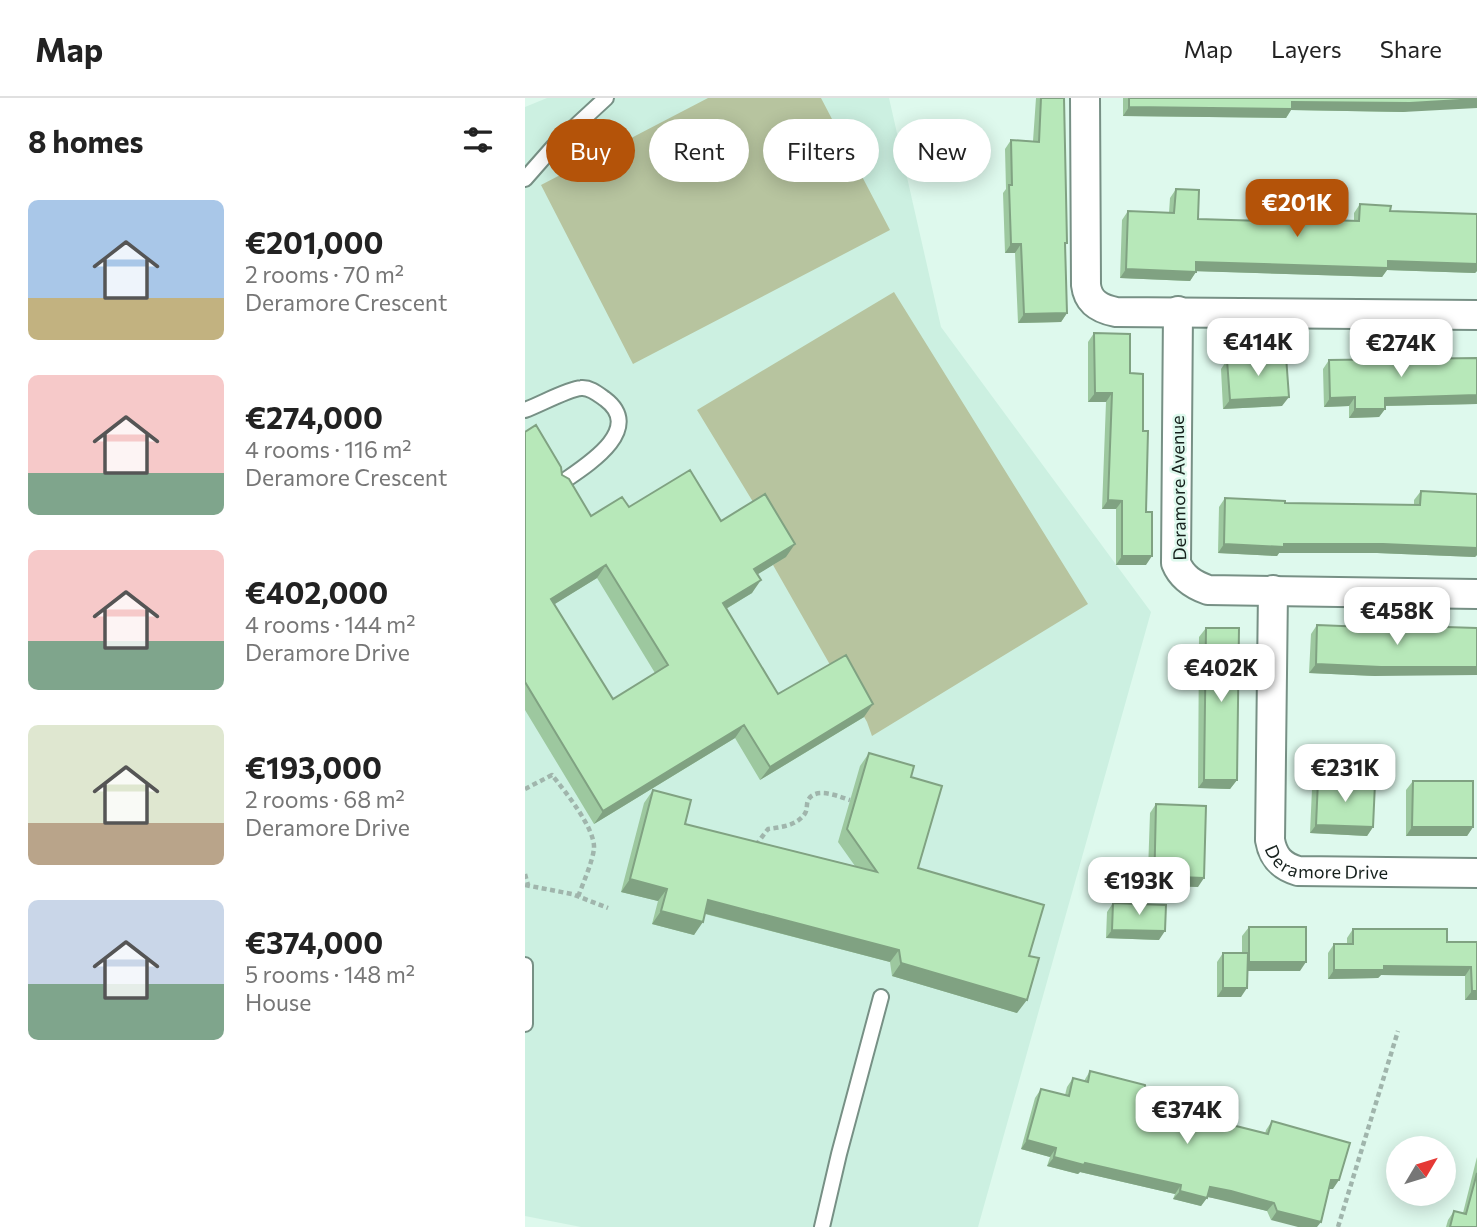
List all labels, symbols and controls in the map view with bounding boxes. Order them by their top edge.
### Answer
text: Map [35,28,103,69]
text: Map [1184,34,1233,63]
text: Layers [1271,34,1342,63]
text: Share [1380,34,1442,63]
chip: Buy [546,119,635,182]
chip: Rent [649,119,749,182]
chip: Filters [763,119,879,182]
chip: New [893,119,991,182]
icon: filters [459,121,497,159]
text: 8 homes [28,122,144,159]
pin: €201K [1248,180,1346,239]
text: €201K [1262,188,1332,216]
text: €201,000 [245,223,383,260]
icon: home [84,228,168,312]
text: 2 rooms · 70 m² [245,260,404,288]
text: Deramore Crescent [245,288,447,316]
pin: €414K [1209,318,1307,378]
pin: €274K [1352,320,1450,379]
text: €414K [1223,327,1293,355]
text: €274K [1366,328,1436,356]
text: €274,000 [245,398,383,435]
icon: home [84,403,168,487]
street label: Deramore Avenue [1166,415,1190,561]
text: 4 rooms · 116 m² [245,435,412,463]
text: Deramore Crescent [245,463,447,491]
text: €402,000 [245,573,388,610]
icon: home [84,578,168,662]
pin: €458K [1348,588,1446,647]
text: €458K [1360,596,1434,624]
text: 4 rooms · 144 m² [245,610,415,638]
text: Deramore Drive [245,638,410,666]
pin: €402K [1172,644,1270,704]
text: €402K [1184,653,1258,681]
pin: €231K [1296,744,1394,804]
text: €193,000 [245,748,382,785]
icon: home [84,753,168,837]
text: €231K [1310,753,1380,781]
text: 2 rooms · 68 m² [245,785,405,813]
text: Deramore Drive [245,813,410,841]
street label: Deramore Drive [1261,841,1388,883]
pin: €193K [1090,858,1188,917]
text: €193K [1104,866,1174,894]
text: €374,000 [245,923,383,960]
icon: home [84,928,168,1012]
text: 5 rooms · 148 m² [245,960,415,988]
text: House [245,988,311,1016]
pin: €374K [1138,1086,1236,1146]
text: €374K [1152,1095,1222,1123]
north arrow [1386,1136,1456,1206]
map controls [1386,1136,1456,1206]

